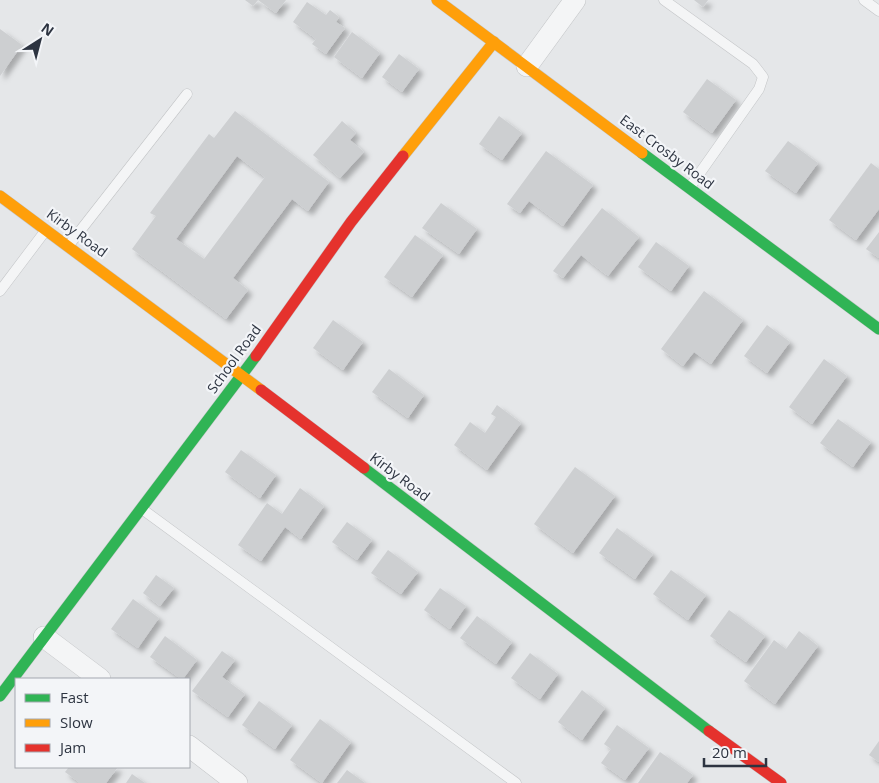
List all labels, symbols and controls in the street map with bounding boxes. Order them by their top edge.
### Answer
north arrow [15,15,65,65]
text: N [38,18,58,40]
street label: East Crosby Road [616,110,718,193]
street label: Kirby Road [43,204,111,261]
street label: School Road [202,321,265,397]
street label: Kirby Road [366,448,434,505]
legend [15,678,190,768]
text: Fast [60,687,89,707]
text: Slow [60,712,93,732]
scale bar [704,736,766,768]
text: Jam [58,737,86,757]
text: 20 m [712,742,747,762]

